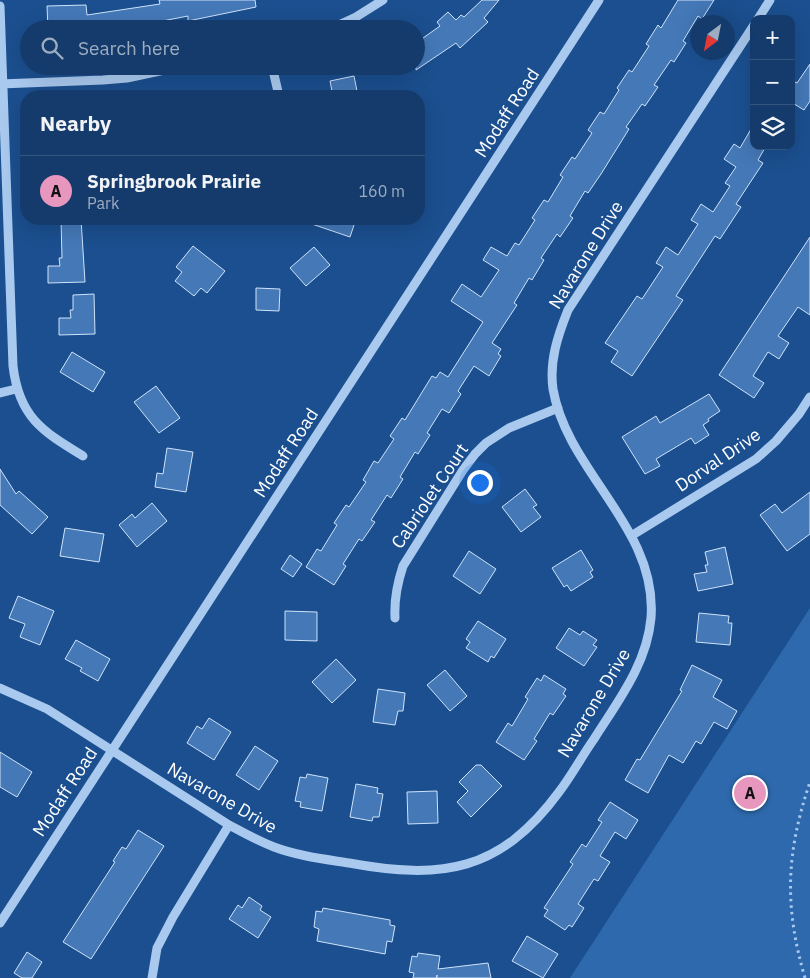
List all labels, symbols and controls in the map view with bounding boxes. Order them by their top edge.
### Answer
north arrow [690,15,735,60]
map controls [750,15,795,150]
button: + [750,15,795,60]
search box [20,20,425,75]
icon: search [38,34,66,62]
text: Search here [78,36,180,60]
button: − [750,60,795,105]
street label: Modaff Road [469,64,544,162]
button: layers [750,105,795,150]
text: Nearby [40,109,111,137]
text: Springbrook Prairie [87,169,261,193]
text: A [51,181,61,201]
text: 160 m [358,181,405,201]
text: Park [87,193,119,213]
street label: Navarone Drive [543,196,628,313]
street label: Modaff Road [248,404,323,502]
street label: Dorval Drive [671,423,765,497]
street label: Cabriolet Court [386,439,473,553]
your location [467,470,493,496]
street label: Navarone Drive [552,644,635,761]
street label: Modaff Road [27,743,102,841]
street label: Navarone Drive [163,757,281,838]
pin: A [734,774,766,812]

